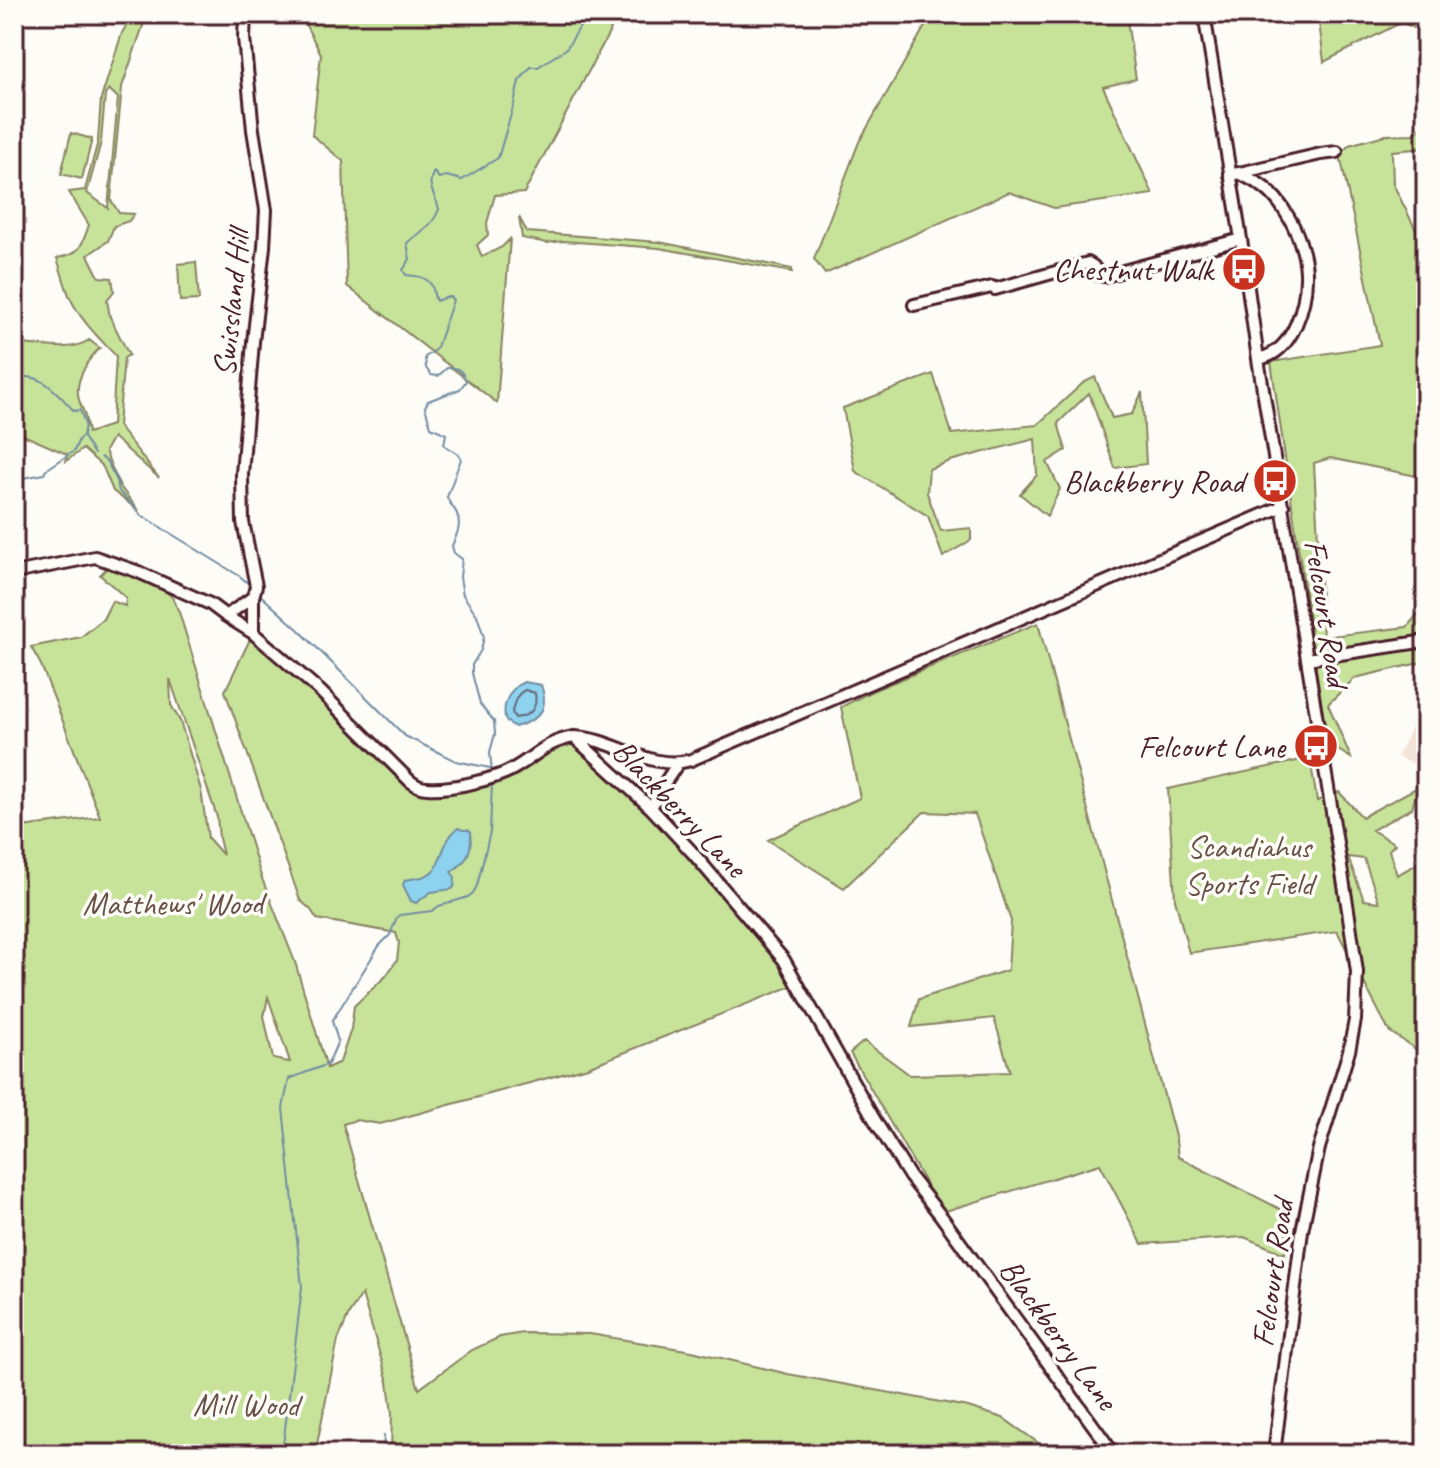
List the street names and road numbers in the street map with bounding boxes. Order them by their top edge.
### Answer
street label: Swissland Hill [203,222,260,378]
street label: Felcourt Road [1295,537,1359,695]
street label: Blackberry Lane [603,731,758,888]
street label: Felcourt Road [1242,1192,1304,1349]
street label: Blackberry Lane [990,1251,1129,1420]

